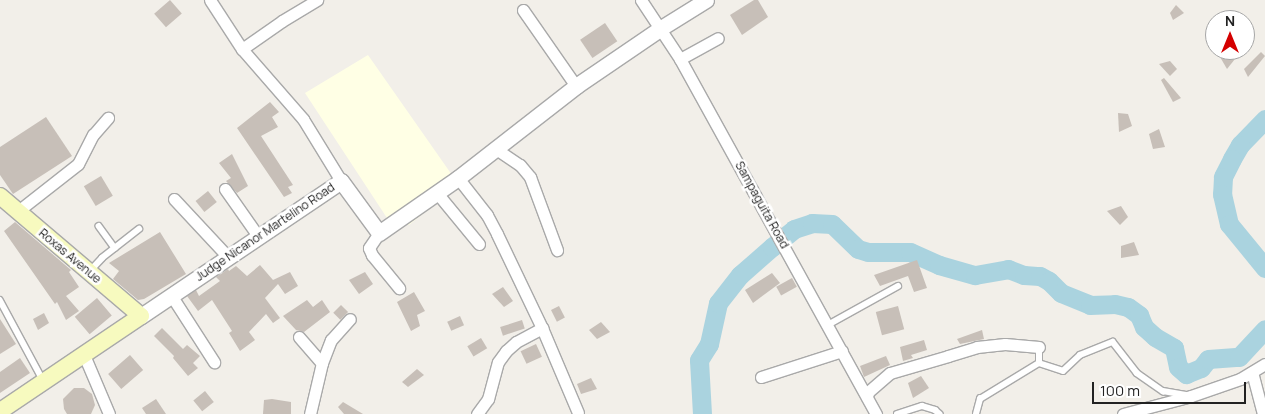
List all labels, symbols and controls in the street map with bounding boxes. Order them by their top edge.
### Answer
north arrow [1205,10,1255,60]
text: N [1225,11,1235,30]
street label: Sampaguita Road [732,159,792,251]
street label: Judge Nicanor Martelino Road [193,180,337,284]
street label: Roxas Avenue [36,226,104,286]
scale bar [1095,372,1249,404]
text: 100 m [1100,380,1140,401]

